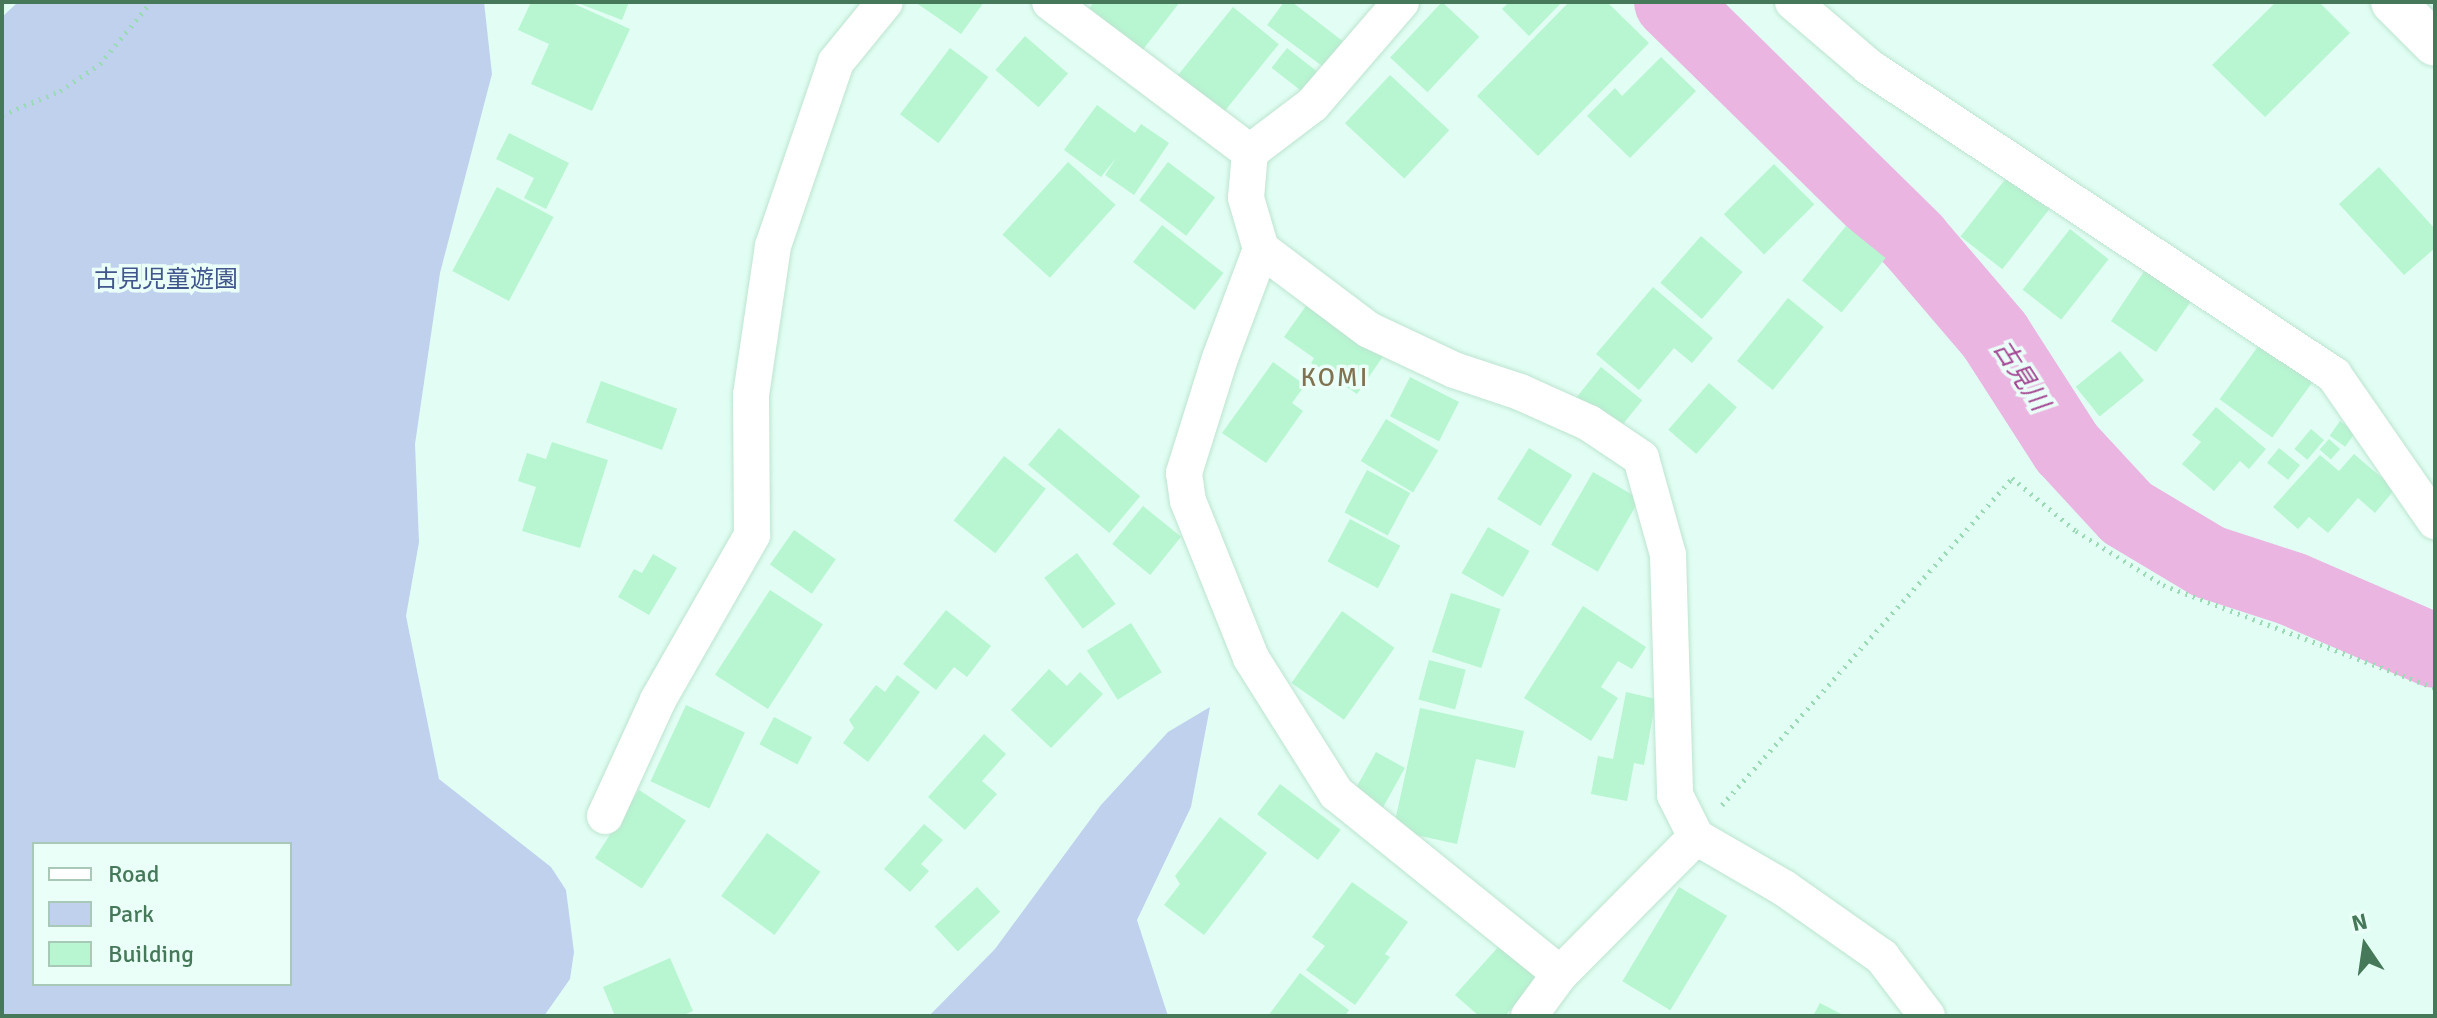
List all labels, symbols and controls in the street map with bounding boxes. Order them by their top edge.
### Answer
park label: 古見児童遊園 [94,266,238,294]
water label: 古見川 [1986,335,2054,417]
district label: KOMI [1301,363,1369,395]
legend [32,842,292,986]
text: Road [108,859,159,889]
text: Park [108,899,154,929]
north arrow [2325,906,2405,986]
text: N [2349,907,2370,937]
text: Building [108,939,194,969]

